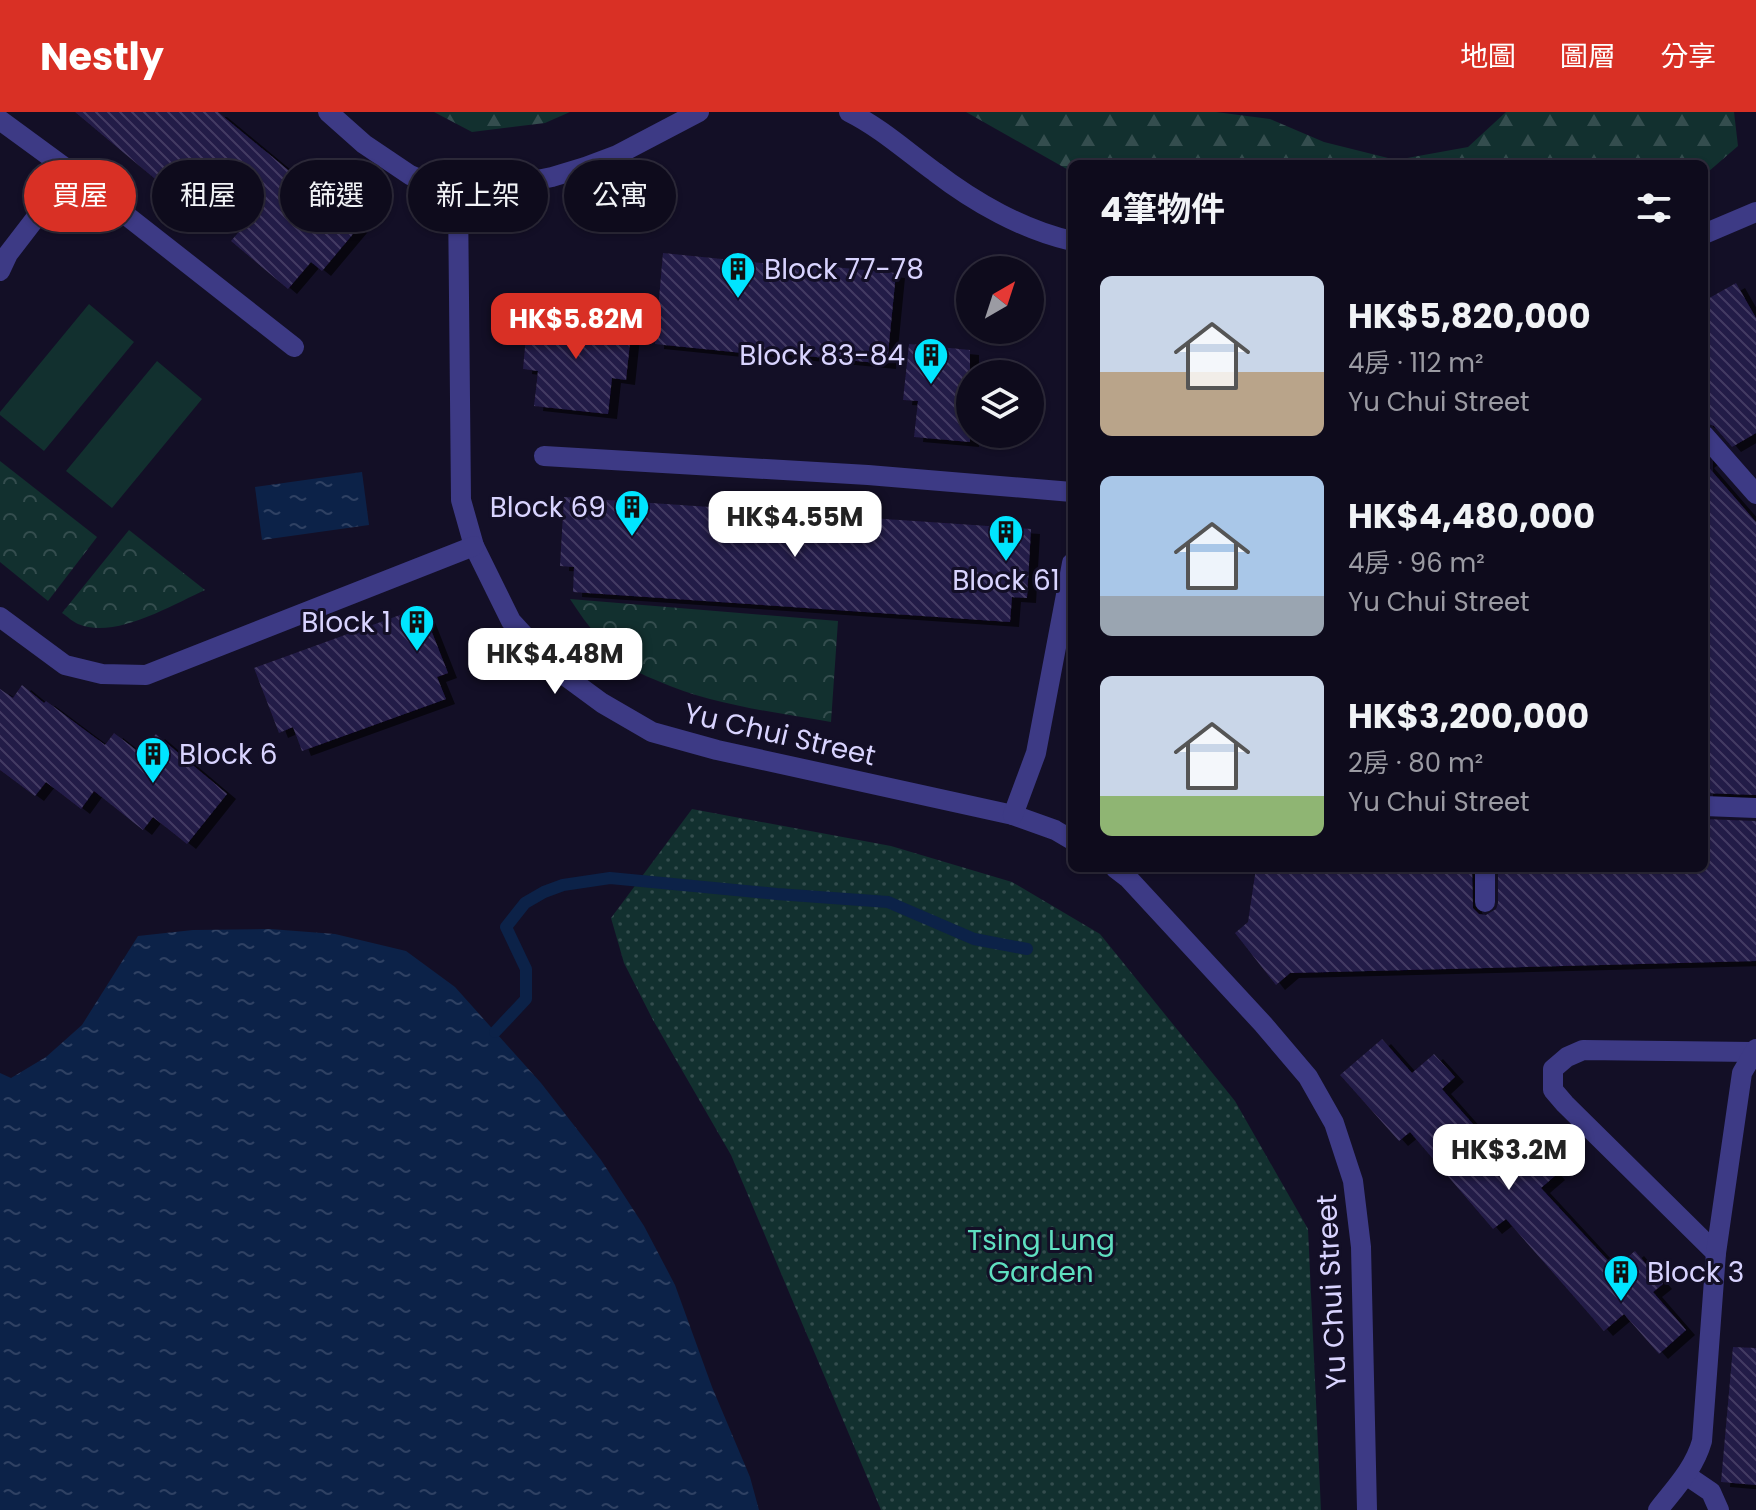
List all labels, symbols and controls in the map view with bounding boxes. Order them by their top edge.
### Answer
text: Nestly [40,30,164,83]
text: 地圖 [1460,37,1516,76]
text: 圖層 [1560,37,1616,76]
text: 分享 [1660,37,1716,76]
chip: 買屋 [24,160,136,232]
chip: 租屋 [152,160,264,232]
chip: 篩選 [280,160,392,232]
chip: 新上架 [408,160,548,232]
chip: 公寓 [564,160,676,232]
text: 4筆物件 [1100,185,1225,233]
icon: filters [1632,186,1676,230]
building icon: Block 77-78 [719,250,757,300]
place label: Block 77-78 [764,250,924,289]
north arrow [956,256,1044,344]
map controls [956,256,1044,448]
text: HK$5,820,000 [1348,292,1591,340]
pin: HK$5.82M [493,293,659,361]
text: HK$5.82M [509,301,643,337]
icon: home [1164,308,1260,404]
place label: Block 83-84 [739,336,905,375]
building icon: Block 83-84 [912,336,950,386]
text: 4房 · 112 m² [1348,345,1484,381]
button: layers [956,360,1044,448]
text: Yu Chui Street [1348,384,1530,420]
place label: Block 69 [490,488,606,527]
building icon: Block 69 [613,488,651,538]
pin: HK$4.55M [712,491,878,559]
text: HK$4,480,000 [1348,492,1595,540]
text: HK$4.55M [727,499,863,535]
icon: home [1164,508,1260,604]
building icon: Block 61 [987,513,1025,563]
text: 4房 · 96 m² [1348,545,1485,581]
place label: Block 61 [952,561,1060,600]
text: Yu Chui Street [1348,584,1530,620]
place label: Block 1 [301,603,391,642]
building icon: Block 1 [398,603,436,653]
pin: HK$4.48M [472,628,638,696]
text: HK$4.48M [486,636,624,672]
text: HK$3,200,000 [1348,692,1589,740]
street label: Yu Chui Street [680,693,880,775]
icon: home [1164,708,1260,804]
building icon: Block 6 [134,735,172,785]
place label: Block 6 [179,735,278,774]
text: 2房 · 80 m² [1348,745,1483,781]
text: Yu Chui Street [1348,784,1530,820]
pin: HK$3.2M [1435,1124,1583,1192]
text: HK$3.2M [1451,1132,1567,1168]
street label: Yu Chui Street [1307,1193,1356,1391]
park label: Tsing Lung Garden [967,1221,1115,1292]
building icon: Block 3 [1602,1253,1640,1303]
place label: Block 3 [1647,1253,1744,1292]

